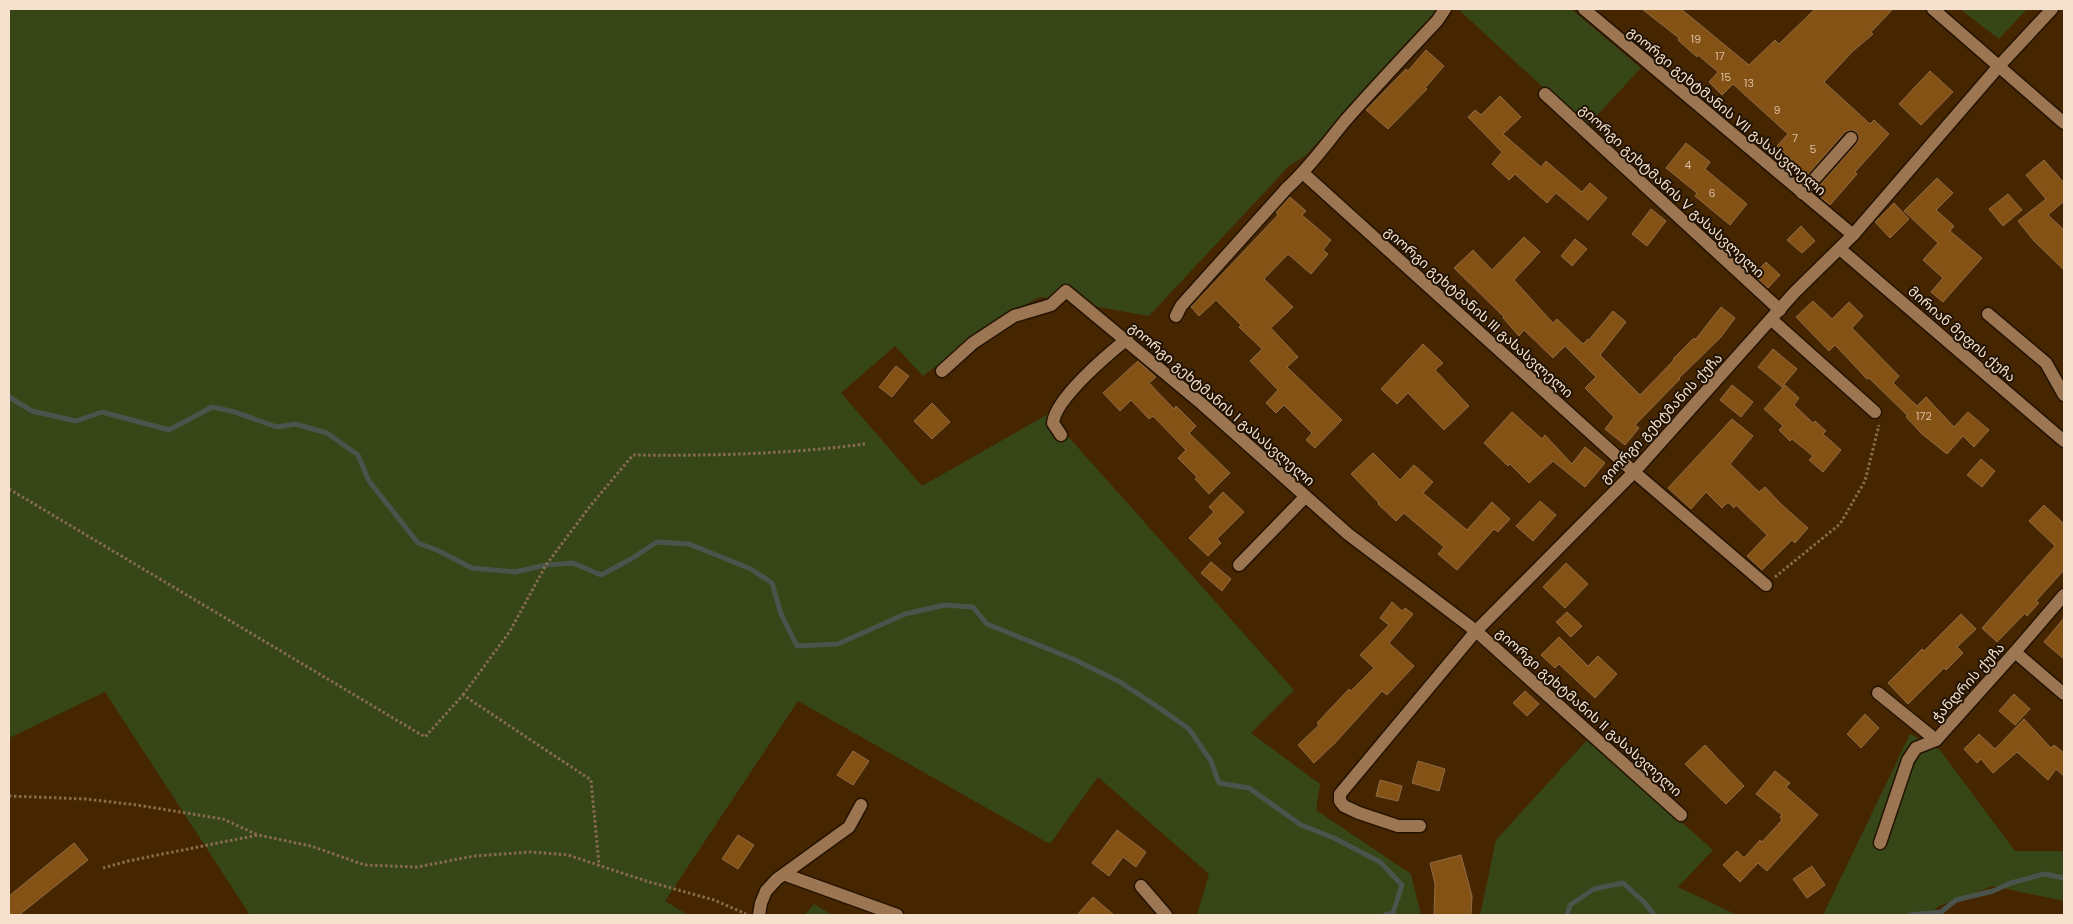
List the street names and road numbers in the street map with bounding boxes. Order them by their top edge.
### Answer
street label: გიორგი გეხტმანის VII გასასვლელი [1623,22,1831,200]
street label: გიორგი გეხტმანის V გასასვლელი [1575,100,1769,282]
street label: გიორგი გეხტმანის III გასასვლელი [1380,222,1578,402]
street label: მირიან მეფის ქუჩა [1904,281,2020,387]
street label: გიორგი გეხტმანის I გასასვლელი [1125,317,1319,491]
street label: გიორგი გეხტმანის ქუჩა [1595,348,1727,488]
street label: გიორგი გეხტმანის II გასასვლელი [1492,623,1686,801]
street label: ჭანდრის ქუჩა [1927,638,2009,726]

